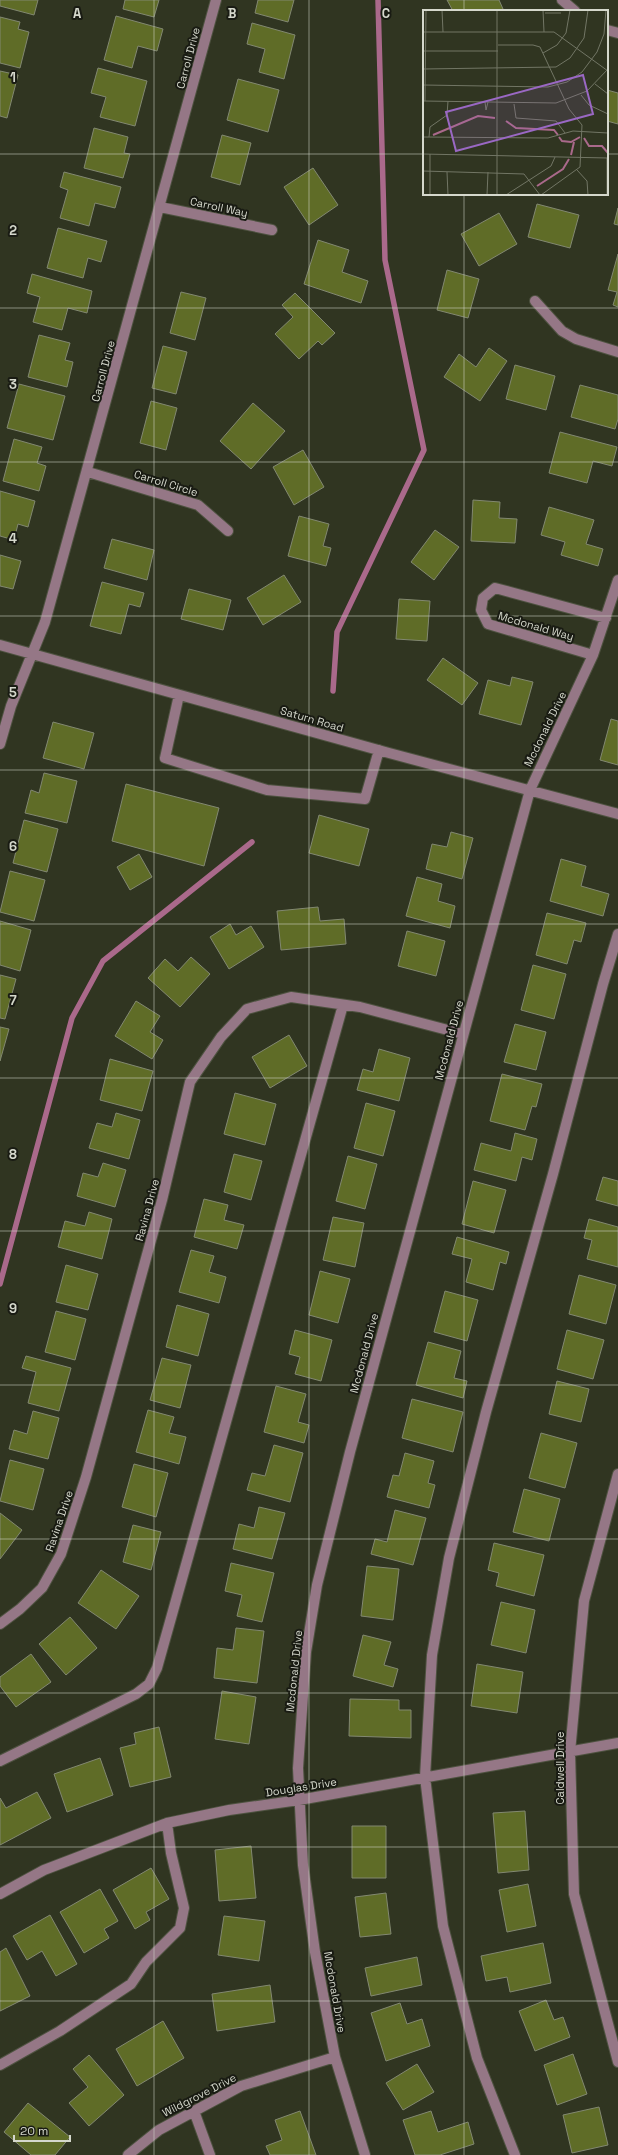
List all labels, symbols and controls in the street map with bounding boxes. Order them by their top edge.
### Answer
text: A [73,5,82,22]
text: B [228,5,237,22]
text: C [382,5,390,22]
inset map [423,10,608,195]
street label: Carroll Drive [173,26,203,90]
text: 1 [10,69,16,86]
street label: Carroll Way [189,194,249,220]
text: 2 [9,222,17,239]
street label: Carroll Drive [88,339,118,403]
text: 3 [9,376,17,393]
street label: Carroll Circle [132,467,200,499]
text: 4 [9,530,17,547]
street label: Mcdonald Way [497,609,575,643]
text: 5 [9,684,17,701]
street label: Mcdonald Drive [521,689,569,769]
street label: Saturn Road [279,703,345,735]
text: 6 [9,838,17,855]
text: 7 [9,992,17,1009]
street label: Mcdonald Drive [432,999,466,1081]
text: 8 [9,1146,17,1163]
street label: Ravina Drive [132,1177,162,1243]
text: 9 [9,1300,17,1317]
street label: Mcdonald Drive [347,1312,381,1394]
street label: Ravina Drive [42,1489,76,1553]
street label: Mcdonald Drive [283,1629,305,1713]
street label: Caldwell Drive [553,1732,567,1804]
street label: Douglas Drive [264,1774,338,1800]
street label: Mcdonald Drive [321,1950,349,2034]
street label: Wildgrove Drive [160,2070,238,2120]
scale bar [14,2117,70,2143]
text: 20 m [20,2123,48,2139]

